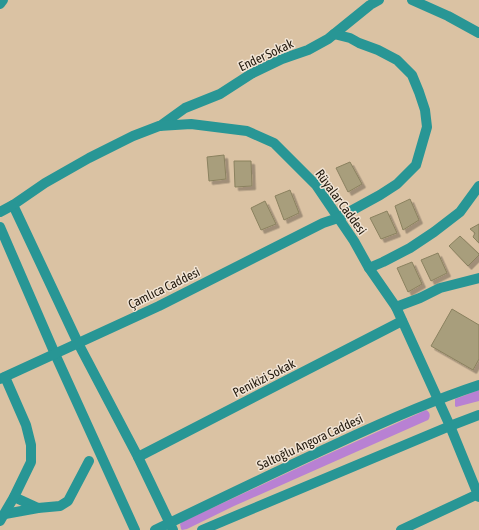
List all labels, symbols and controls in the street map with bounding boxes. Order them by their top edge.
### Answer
street label: Ender Sokak [236,36,296,74]
street label: Rüyalar Caddesi [312,167,370,238]
street label: Çamlıca Caddesi [126,264,202,312]
street label: Penikizi Sokak [230,356,298,400]
street label: Saltoğlu Angora Caddesi [255,411,365,473]

